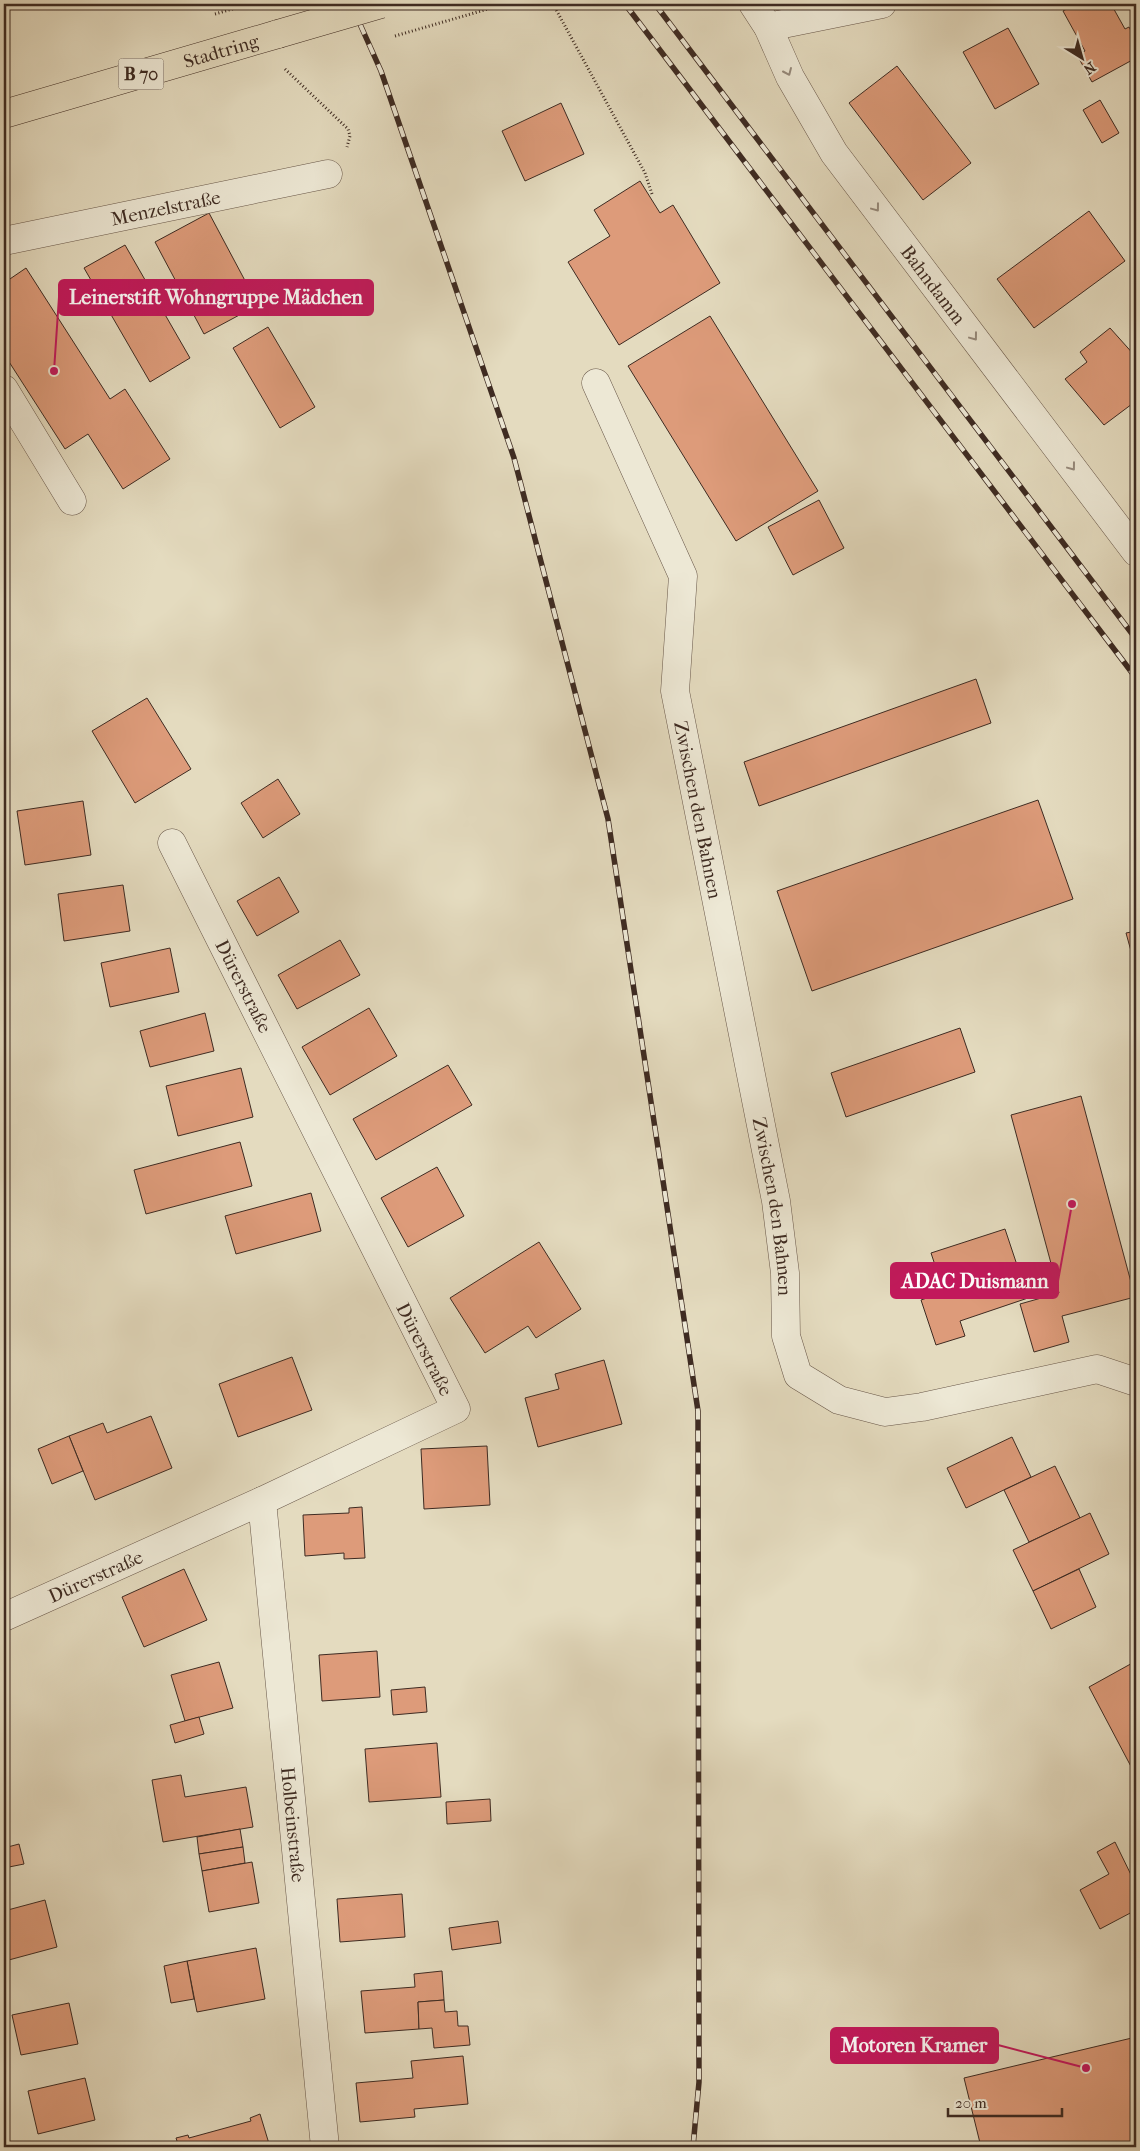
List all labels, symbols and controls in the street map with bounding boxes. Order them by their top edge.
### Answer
street label: Stadtring [181,30,262,73]
north arrow [1058,32,1108,82]
text: N [1080,58,1099,78]
road number: B 70 [118,59,164,90]
one-way arrow [781,67,792,76]
street label: Menzelstraße [109,187,222,231]
one-way arrow [870,202,878,211]
street label: Bahndamm [896,241,970,329]
callout: Leinerstift Wohngruppe Mädchen [59,280,373,315]
text: Leinerstift Wohngruppe Mädchen [69,286,363,309]
one-way arrow [968,331,976,340]
one-way arrow [1066,461,1075,471]
street label: Zwischen den Bahnen [669,719,726,901]
street label: Dürerstraße [210,936,276,1037]
street label: Zwischen den Bahnen [748,1115,795,1296]
callout: ADAC Duismann [891,1263,1058,1298]
text: ADAC Duismann [899,1270,1049,1293]
street label: Dürerstraße [391,1299,457,1400]
street label: Dürerstraße [45,1546,146,1608]
street label: Holbeinstraße [276,1766,309,1883]
callout: Motoren Kramer [831,2028,998,2063]
text: Motoren Kramer [840,2034,988,2057]
scale bar [948,2086,1061,2118]
text: 20 m [955,2094,987,2112]

